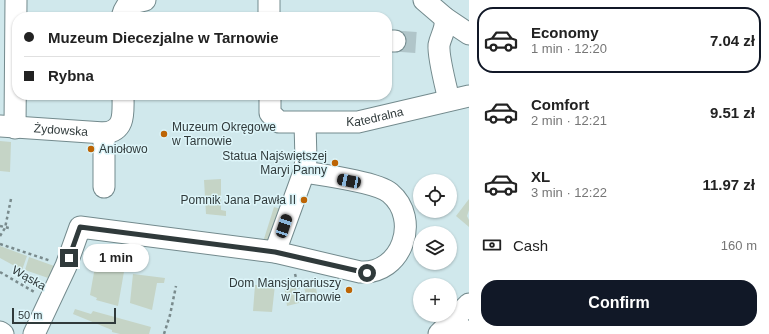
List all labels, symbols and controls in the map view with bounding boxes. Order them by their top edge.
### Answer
icon: car [483,22,519,58]
text: Economy [531,24,599,41]
text: Muzeum Diecezjalne w Tarnowie [48,29,279,46]
text: 7.04 zł [710,32,755,49]
text: 1 min · 12:20 [531,41,607,56]
text: Rybna [48,67,94,84]
icon: car [483,94,519,130]
text: Comfort [531,96,589,113]
text: 9.51 zł [710,104,755,121]
street label: Katedralna [346,105,405,129]
text: 2 min · 12:21 [531,113,607,128]
place label: Muzeum Okręgowe w Tarnowie [171,120,276,148]
street label: Żydowska [33,121,89,139]
marker: Muzeum Okręgowe w Tarnowie [159,129,169,139]
place label: Aniołowo [99,142,148,156]
marker: Aniołowo [86,144,96,154]
place label: Statua Najświętszej Maryi Panny [222,149,327,177]
marker: Statua Najświętszej Maryi Panny [330,158,340,168]
icon: car [483,166,519,202]
text: XL [531,168,550,185]
car [336,173,362,189]
map controls [413,174,457,322]
button: locate [413,174,457,218]
text: 11.97 zł [702,176,755,193]
text: 3 min · 12:22 [531,185,607,200]
place label: Pomnik Jana Pawła II [181,193,296,207]
marker: Pomnik Jana Pawła II [299,195,309,205]
car [275,213,293,239]
button: layers [413,226,457,270]
icon: cash [481,234,503,256]
text: Cash [513,237,548,254]
text: 160 m [721,238,757,253]
callout: 1 min [83,244,149,272]
route end [60,249,78,267]
text: 1 min [99,250,133,265]
street label: Wąska [10,263,49,293]
route start [358,264,376,282]
place label: Dom Mansjonariuszy w Tarnowie [229,276,341,304]
button: + [413,278,457,322]
button: Confirm [481,280,757,326]
marker: Dom Mansjonariuszy w Tarnowie [344,285,354,295]
scale bar [12,306,116,325]
text: 50 m [18,309,42,321]

